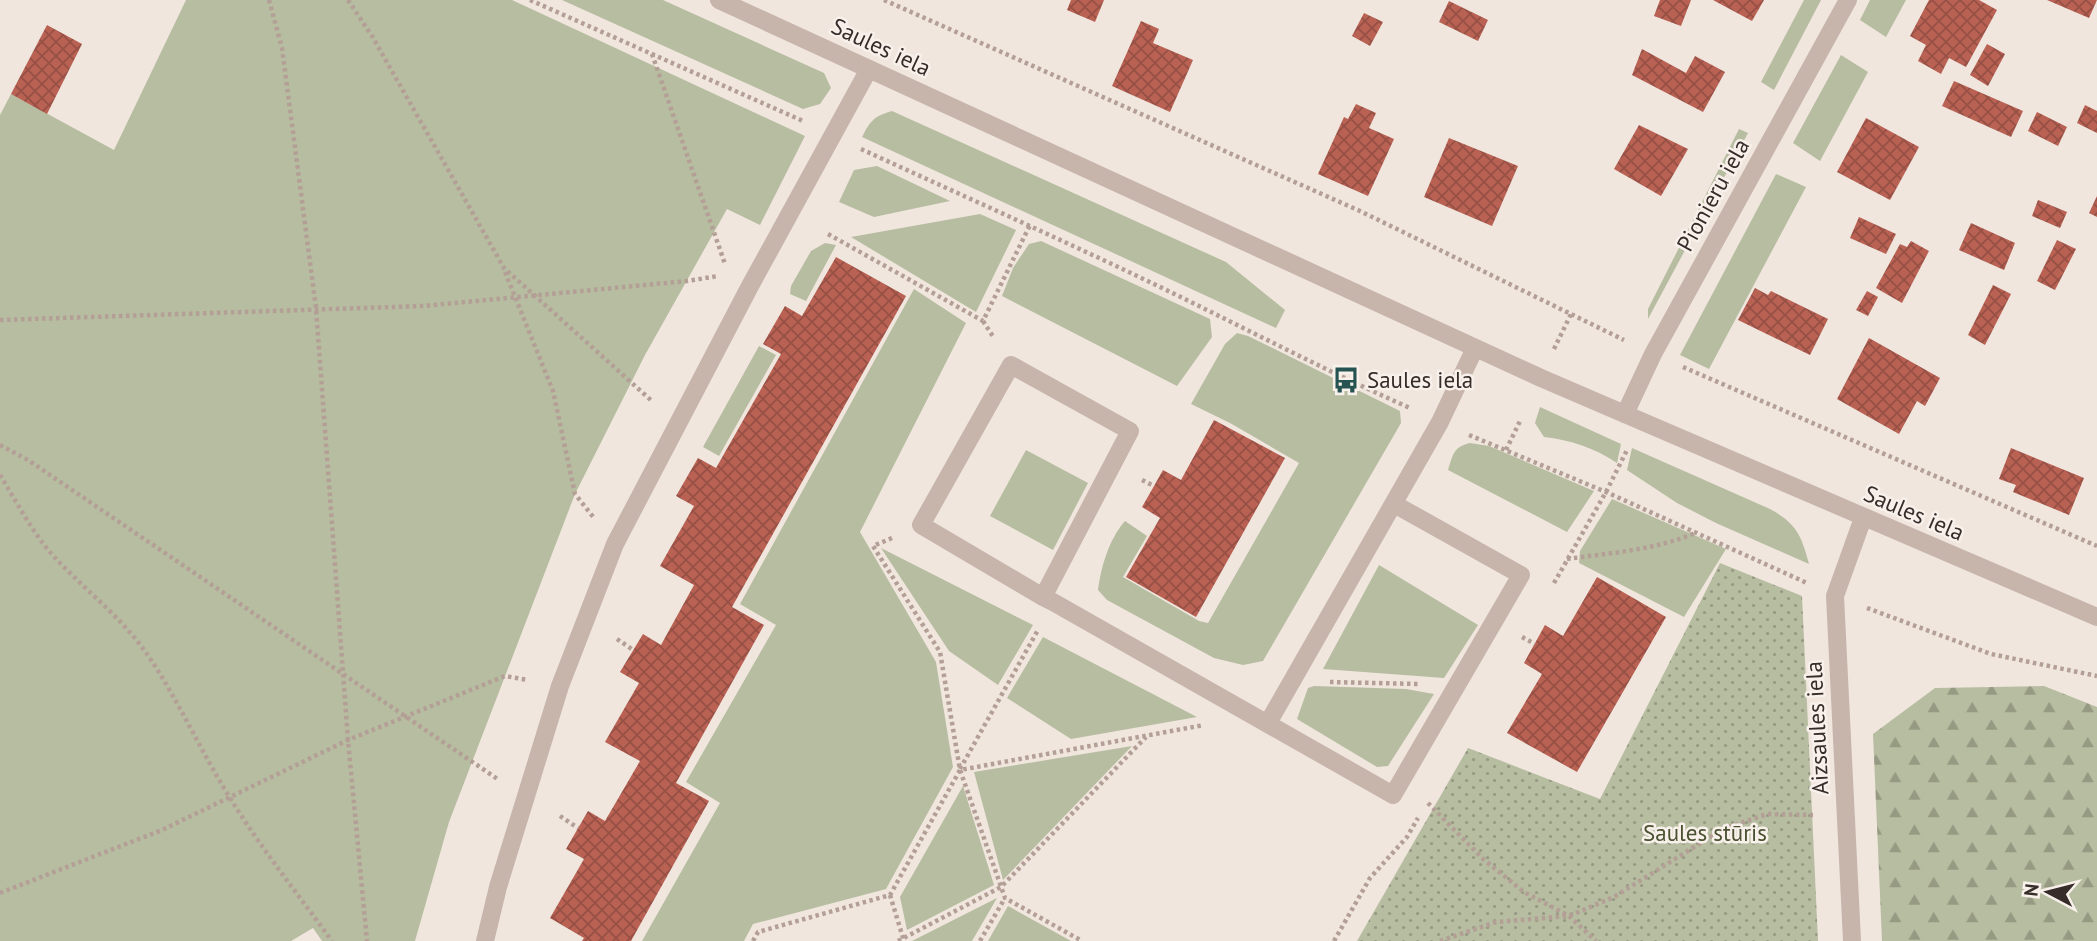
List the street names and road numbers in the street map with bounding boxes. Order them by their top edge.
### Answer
street label: Saules iela [827,11,935,82]
street label: Pionieru iela [1670,133,1755,256]
street label: Saules iela [1860,478,1969,547]
street label: Aizsaules iela [1799,661,1834,795]

